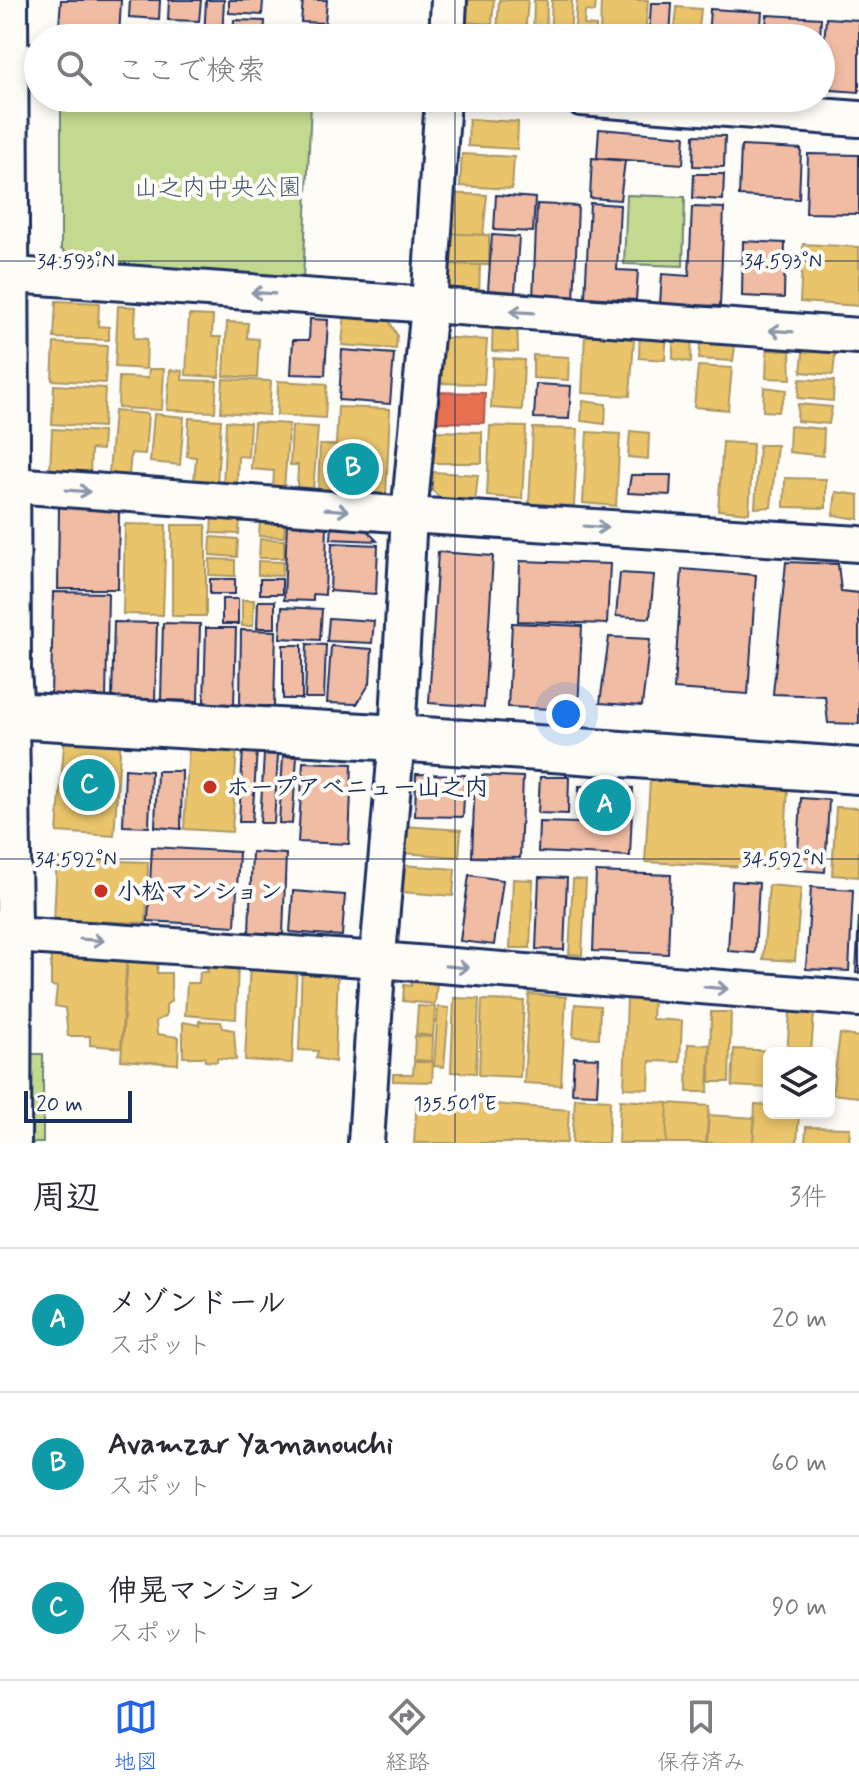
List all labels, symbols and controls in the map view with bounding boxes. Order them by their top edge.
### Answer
search box [24,24,835,112]
icon: search [52,46,96,90]
text: ここで検索 [116,52,266,91]
park label: 山之内中央公園 [134,173,302,204]
text: 34.593°N [37,249,115,276]
text: 34.593°N [744,249,822,276]
one-way arrow [250,285,277,300]
one-way arrow [509,304,536,319]
one-way arrow [768,323,795,338]
pin: B [327,439,379,499]
one-way arrow [64,484,91,499]
one-way arrow [323,503,350,518]
one-way arrow [582,520,609,535]
your location [546,694,586,734]
pin: C [63,755,115,815]
place label: ホープアベニュー山之内 [226,773,489,804]
pin: A [579,775,631,835]
marker: ホープアベニュー山之内 [201,778,219,796]
text: 34.592°N [35,847,117,874]
text: 34.592°N [742,847,824,874]
place label: 小松マンション [117,877,283,908]
marker: 小松マンション [92,882,110,900]
one-way arrow [78,933,105,948]
one-way arrow [443,959,470,974]
one-way arrow [702,980,729,995]
map controls [763,1047,835,1119]
button: layers [763,1047,835,1119]
scale bar [24,1087,132,1123]
text: 20 m [36,1091,83,1119]
text: 135.501°E [414,1091,496,1118]
text: 周辺 [32,1176,100,1221]
text: 3件 [789,1181,827,1215]
text: メゾンドール [108,1284,287,1323]
text: A [49,1303,67,1337]
text: 20 m [772,1303,827,1337]
text: スポット [108,1329,212,1363]
text: Avamzar Yamanouchi [108,1425,393,1464]
text: B [50,1447,66,1481]
text: 60 m [771,1447,827,1481]
text: スポット [108,1470,212,1504]
text: 伸晃マンション [108,1572,316,1611]
text: C [49,1591,67,1625]
text: 90 m [772,1591,827,1625]
text: スポット [108,1617,212,1651]
tab: 地図 [114,1695,158,1777]
tab: 経路 [385,1695,429,1777]
tab: 保存済み [657,1695,745,1777]

